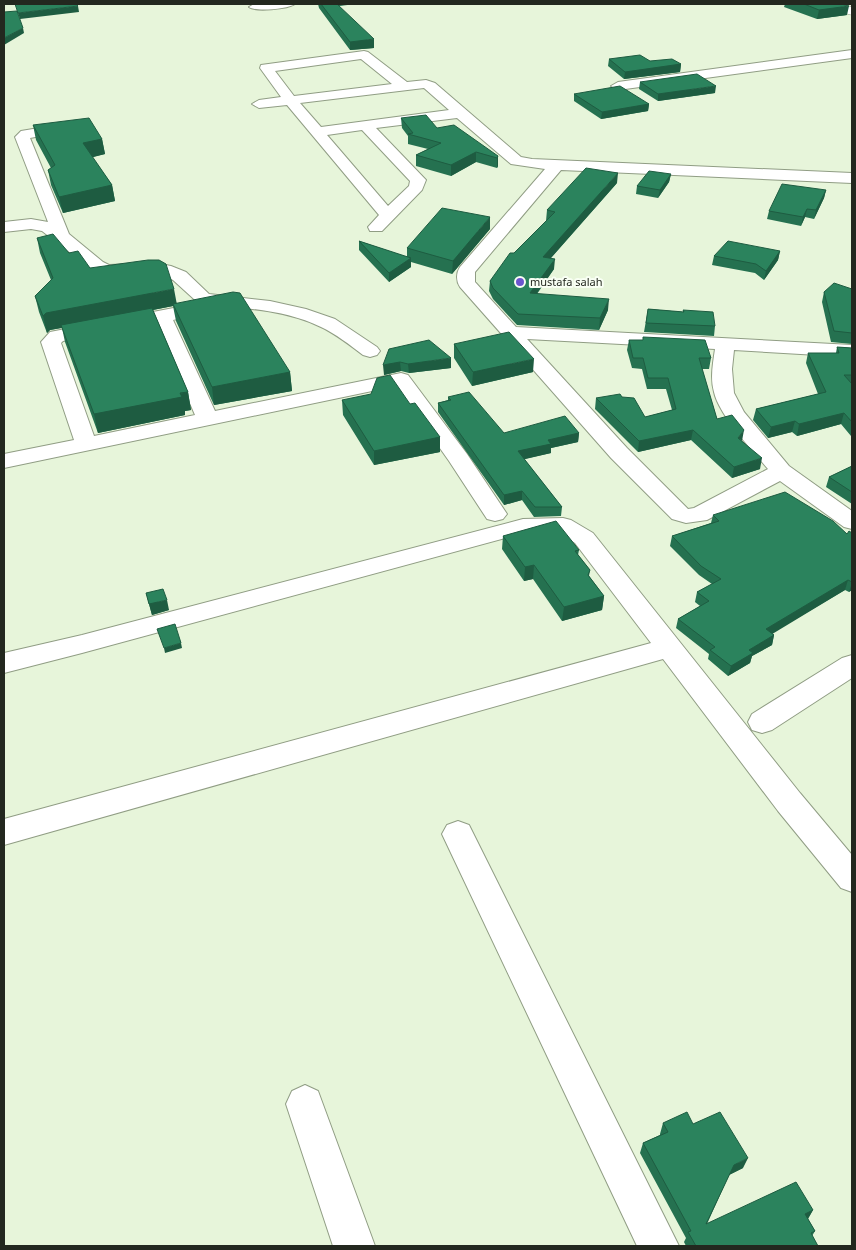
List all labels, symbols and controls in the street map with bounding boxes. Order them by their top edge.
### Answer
place label: mustafa salah [530,274,603,289]
marker: mustafa salah [514,276,526,288]

